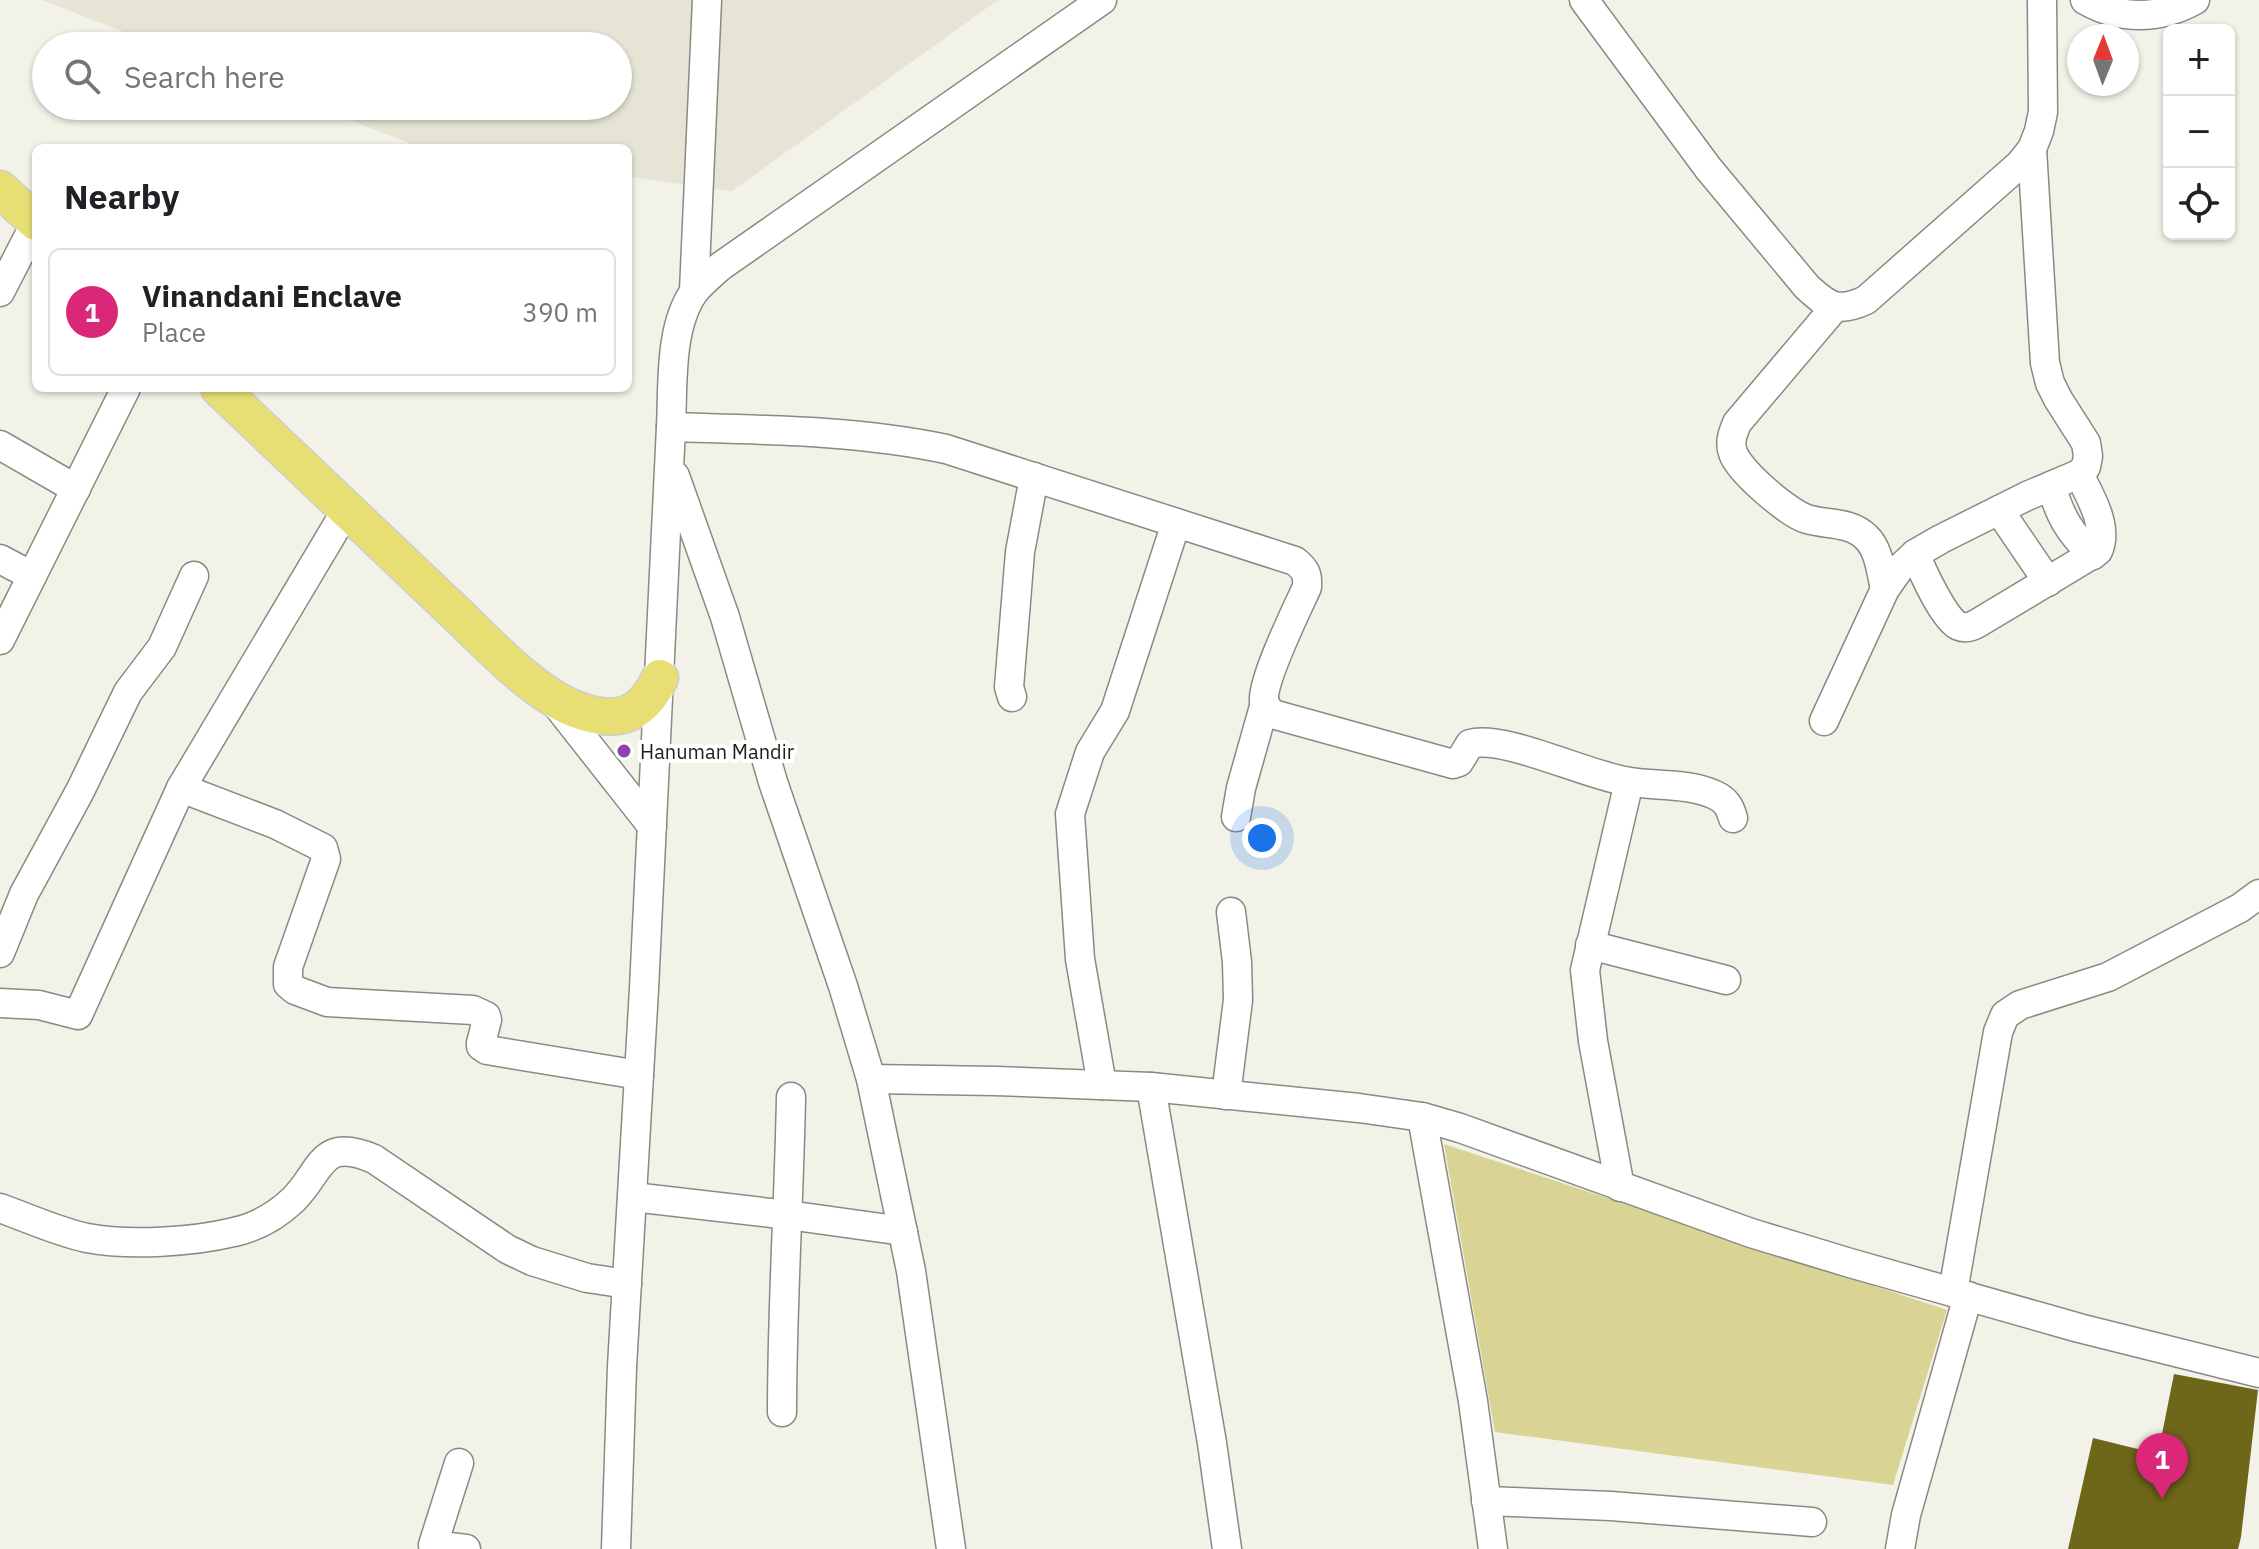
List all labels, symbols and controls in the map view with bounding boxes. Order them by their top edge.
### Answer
north arrow [2067,24,2139,96]
map controls [2163,24,2235,240]
button: + [2163,24,2235,96]
search box [32,32,632,120]
icon: search [60,54,104,98]
text: Search here [124,57,285,96]
button: − [2163,96,2235,168]
button: locate [2163,168,2235,240]
text: Nearby [64,174,179,218]
text: Vinandani Enclave [142,276,402,315]
text: 1 [84,295,100,329]
text: 390 m [522,295,598,329]
text: Place [142,315,206,349]
place label: Hanuman Mandir [640,738,794,765]
marker: Hanuman Mandir [615,742,633,760]
your location [1242,818,1282,858]
pin: 1 [2136,1433,2188,1499]

